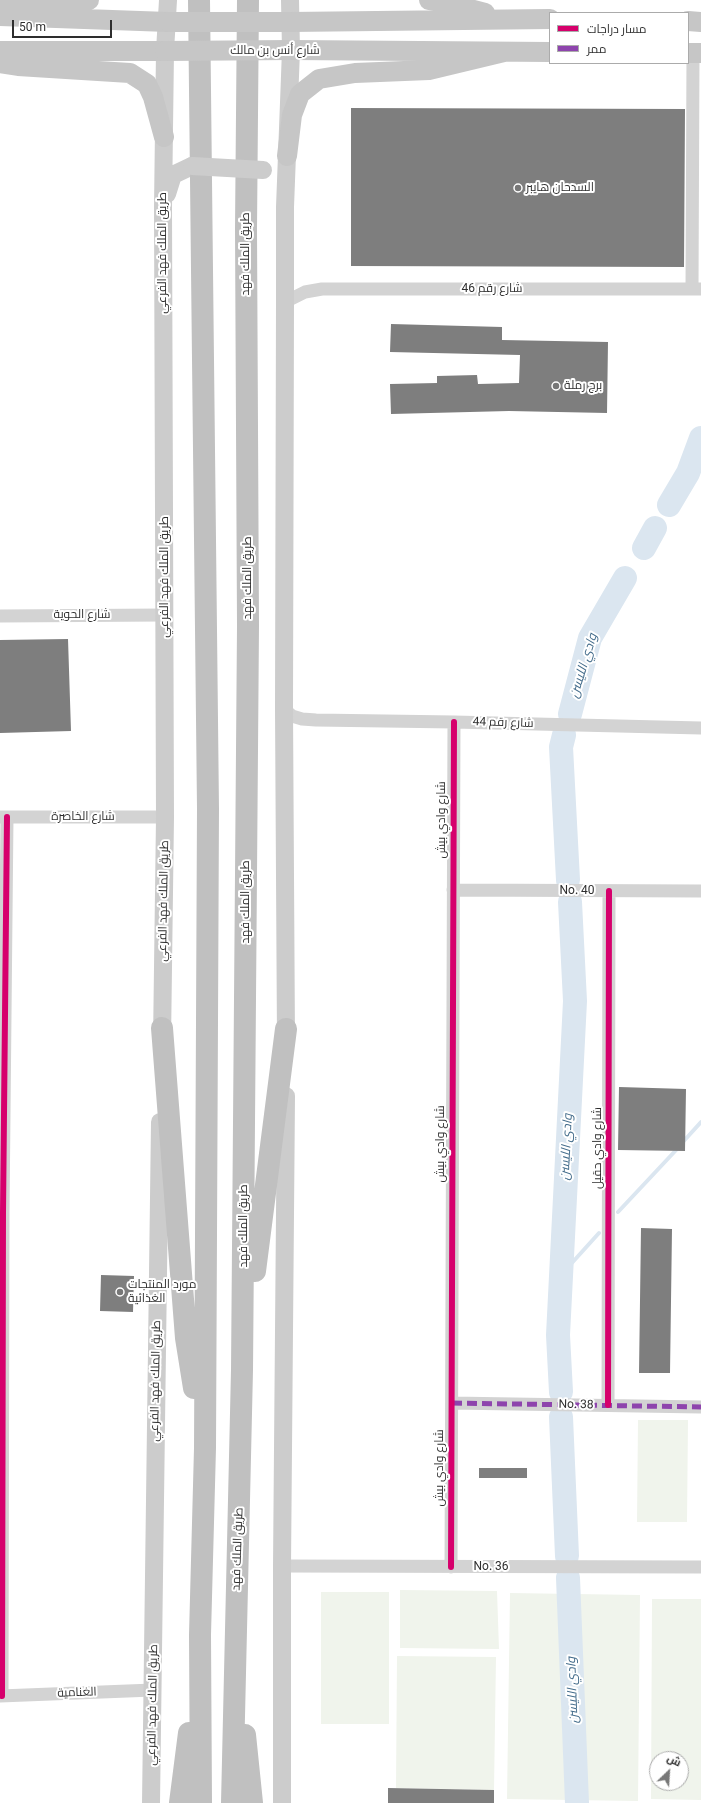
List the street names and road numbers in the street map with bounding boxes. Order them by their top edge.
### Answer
street label: شارع أنس بن مالك [230,44,320,58]
street label: طريق الملك فهد الفرعي [156,192,170,314]
street label: طريق الملك فهد [239,212,253,296]
street label: شارع رقم 46 [461,282,523,296]
street label: طريق الملك فهد الفرعي [158,516,172,638]
street label: طريق الملك فهد [241,536,255,620]
street label: شارع الحوية [53,608,111,622]
street label: شارع رقم 44 [472,715,534,731]
street label: شارع وادي بيش [435,781,449,859]
street label: شارع الخاصرة [51,810,115,824]
street label: طريق الملك فهد الفرعي [156,840,172,962]
street label: طريق الملك فهد [239,860,253,944]
street label: No. 40 [559,884,595,898]
street label: شارع وادي بيش [434,1105,448,1183]
street label: شارع وادي حقيل [591,1107,605,1189]
street label: طريق الملك فهد [237,1184,251,1268]
street label: طريق الملك فهد الفرعي [148,1320,164,1442]
street label: No. 38 [558,1397,594,1413]
street label: شارع وادي بيش [433,1429,447,1507]
street label: طريق الملك فهد [229,1507,247,1591]
street label: No. 36 [473,1560,509,1574]
street label: طريق الملك فهد الفرعي [145,1644,161,1766]
street label: الغنامية [57,1685,97,1701]

